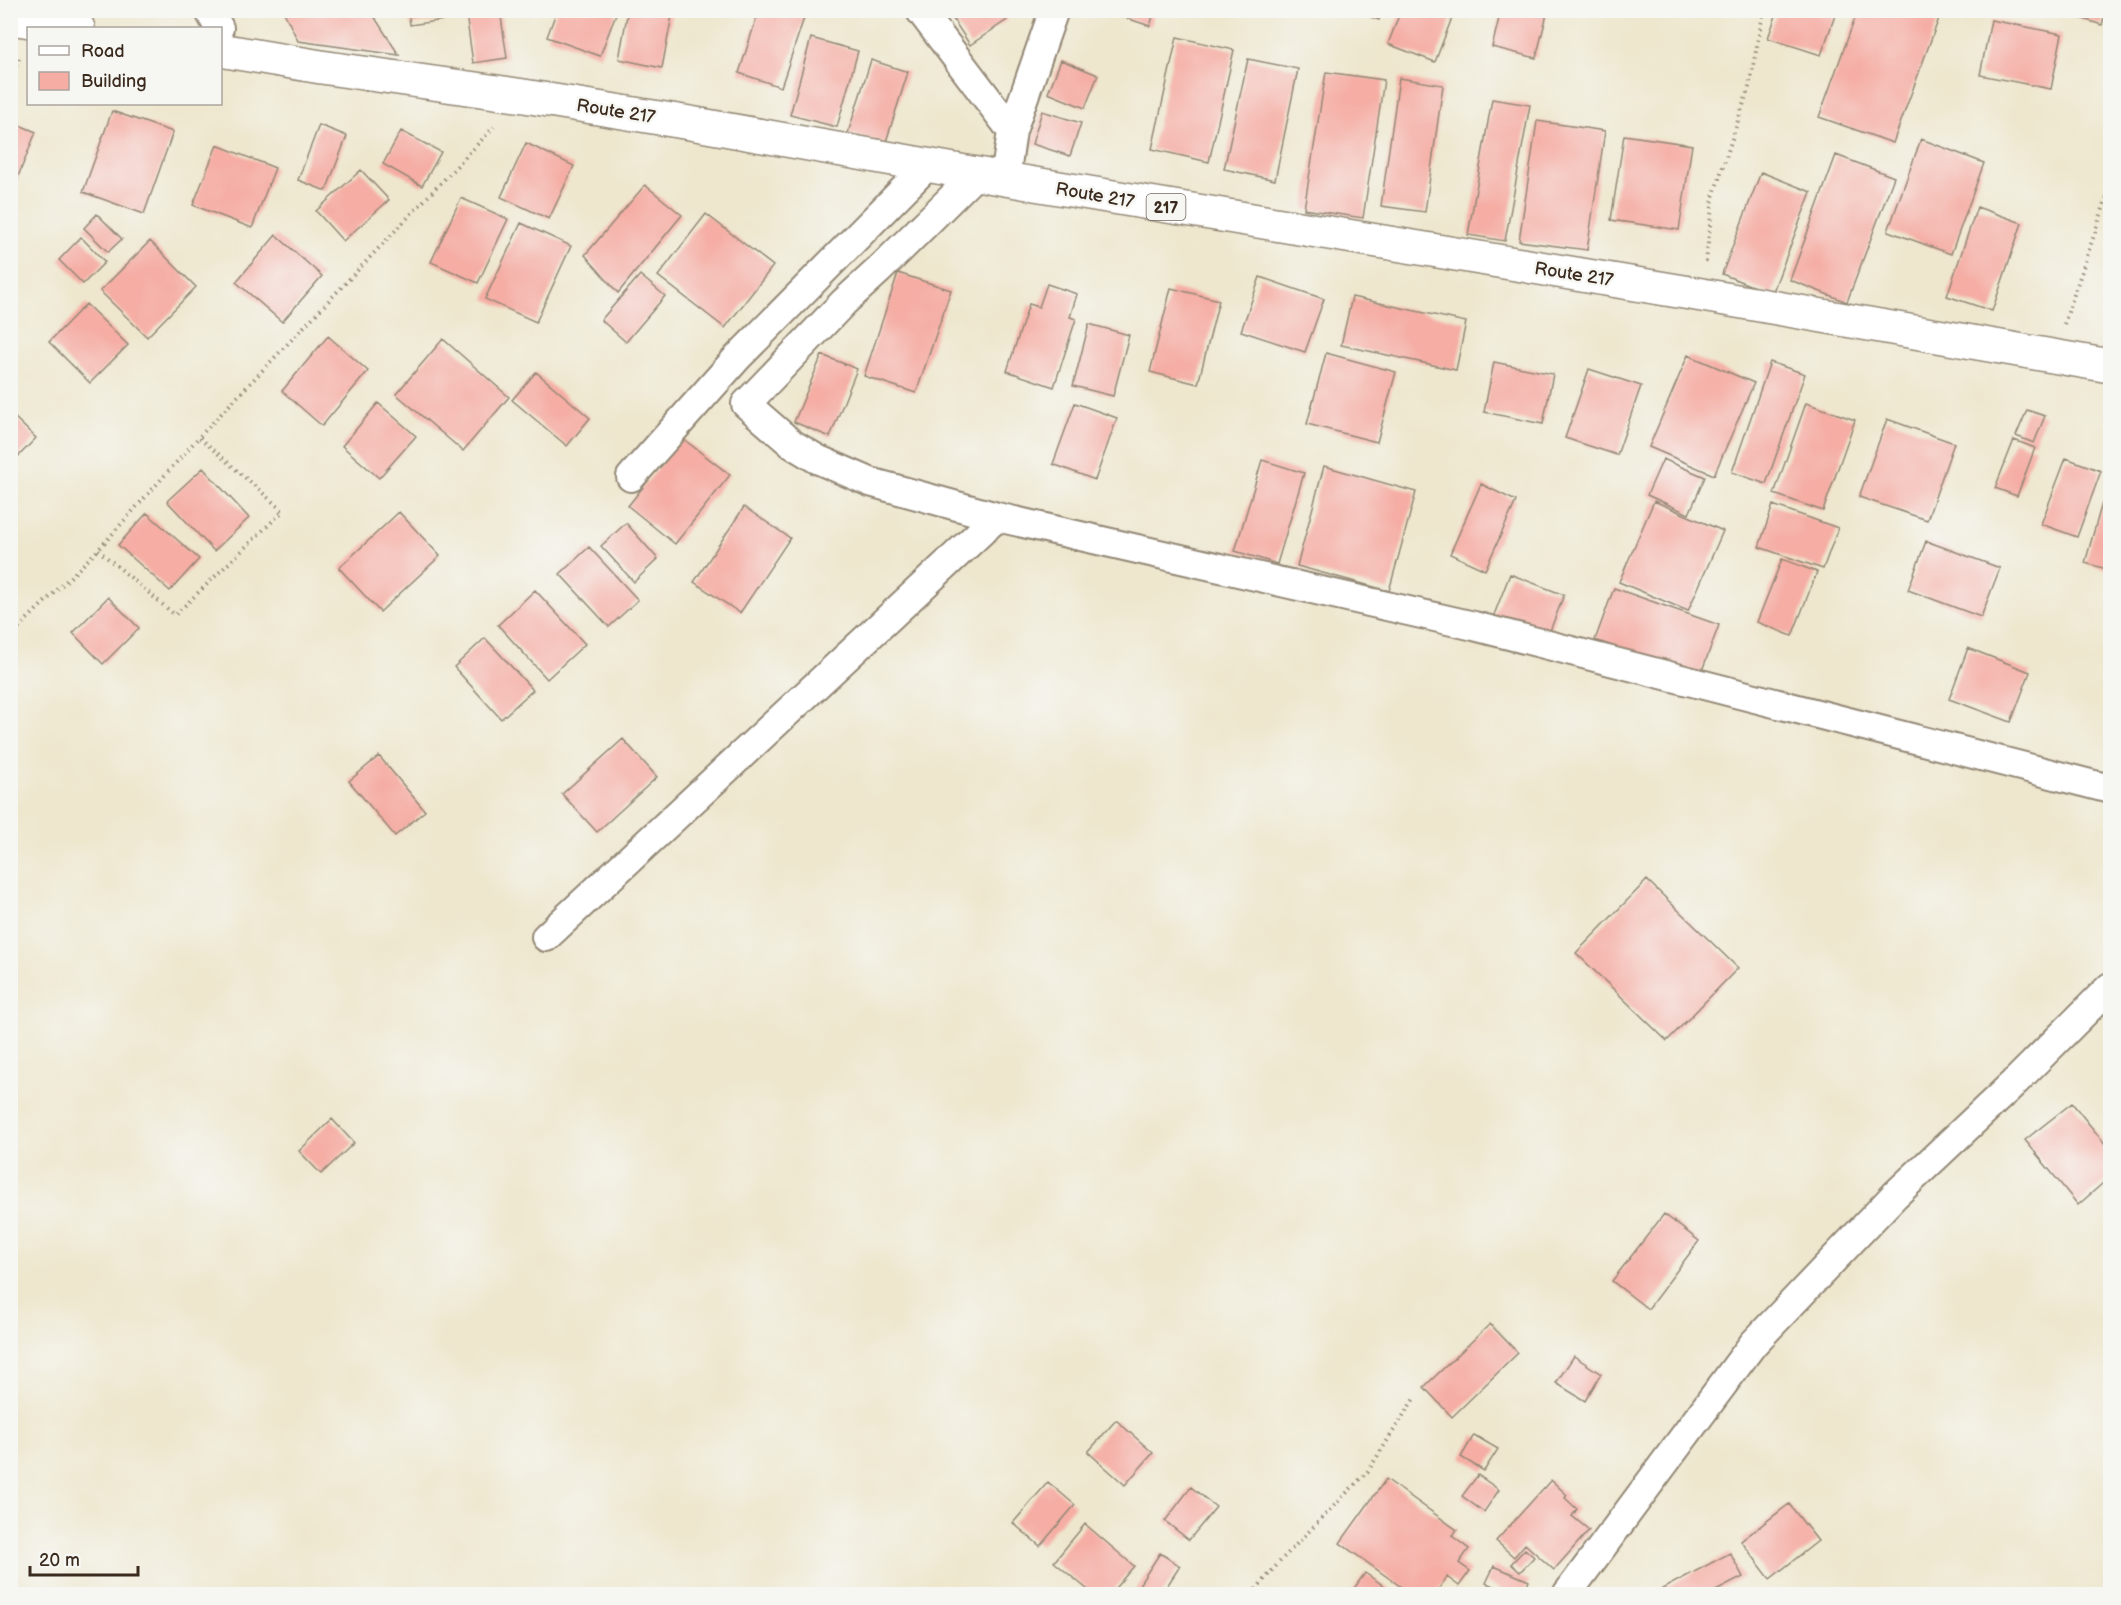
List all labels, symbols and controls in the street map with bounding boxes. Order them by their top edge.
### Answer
legend [27,27,222,105]
text: Road [81,41,125,62]
text: Building [81,71,147,92]
street label: Route 217 [575,95,657,128]
street label: Route 217 [1054,178,1136,213]
road number: 217 [1146,194,1186,220]
street label: Route 217 [1533,258,1615,291]
scale bar [30,1539,138,1577]
text: 20 m [39,1550,80,1571]

